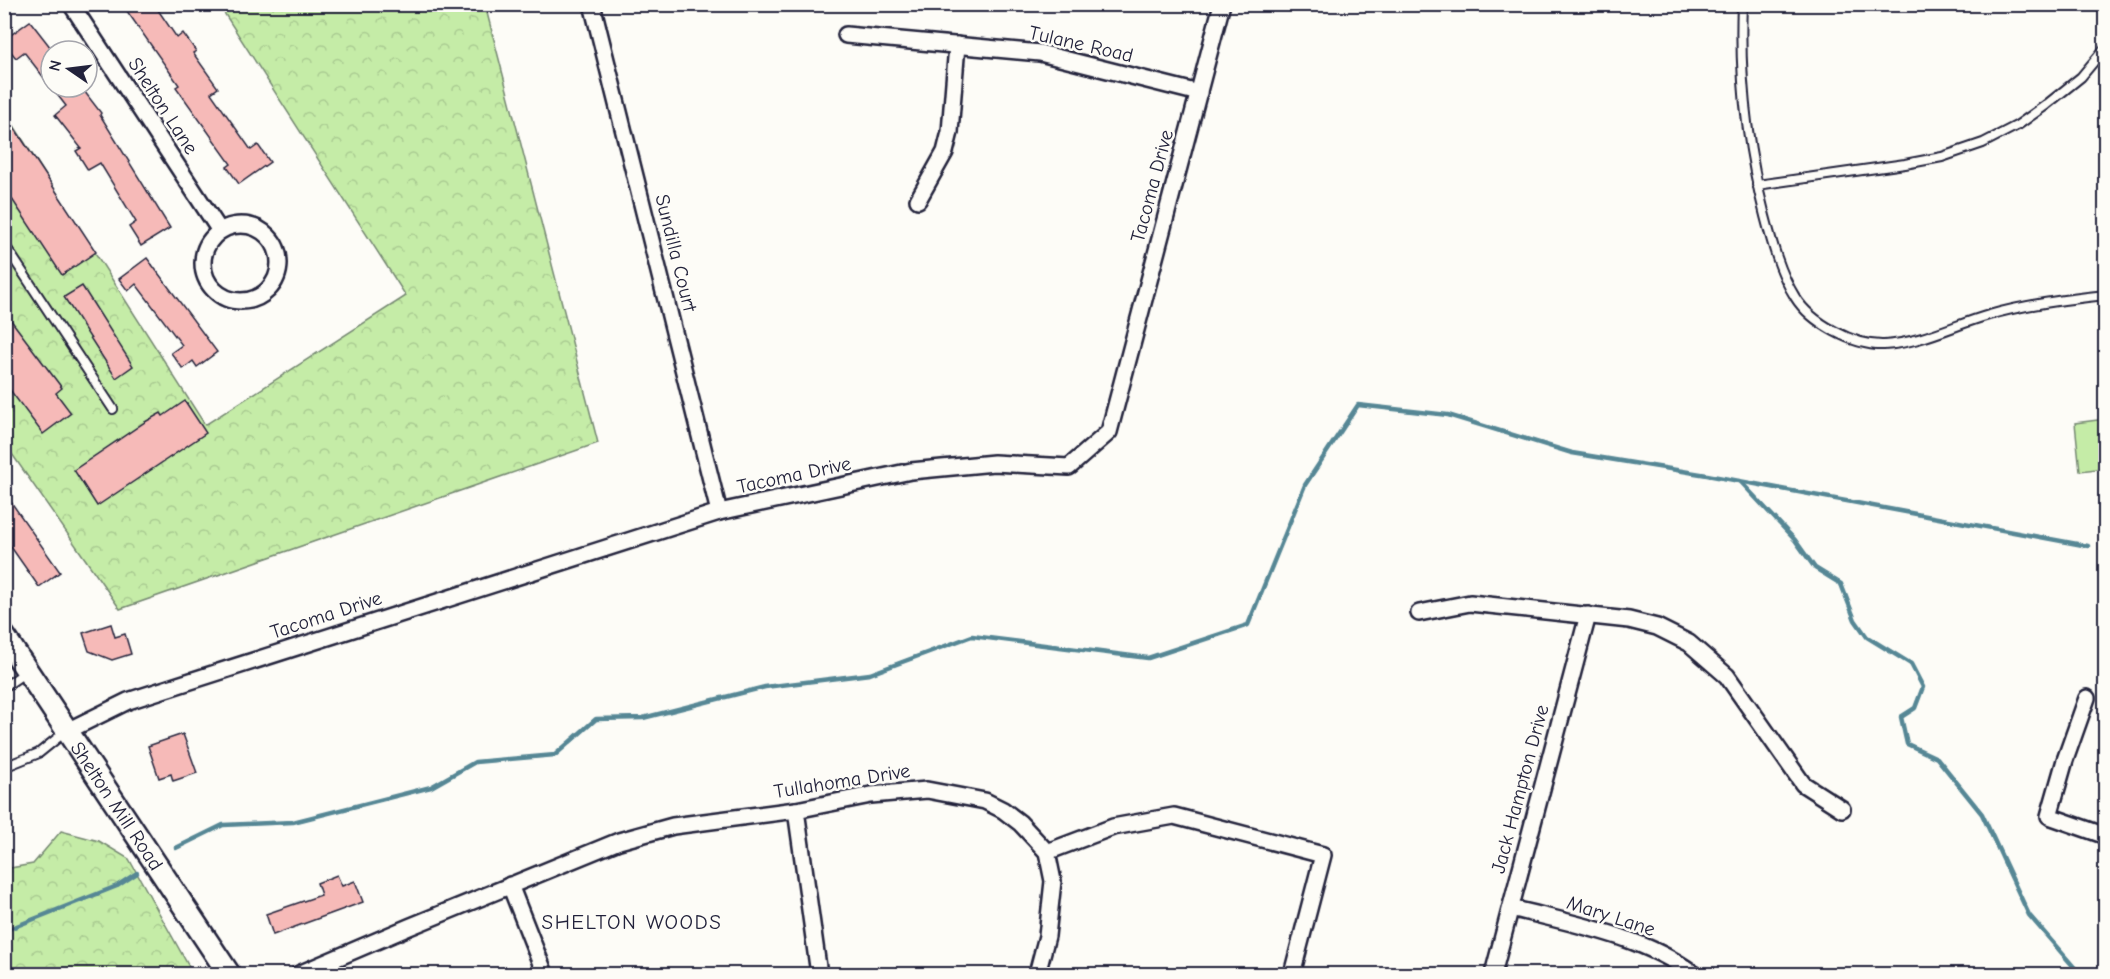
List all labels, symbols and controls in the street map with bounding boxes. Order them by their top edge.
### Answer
street label: Tulane Road [1027,21,1135,67]
north arrow [39,39,99,99]
street label: Shelton Lane [123,53,203,159]
text: N [45,58,65,73]
street label: Tacoma Drive [1126,127,1178,245]
street label: Sundilla Court [650,192,702,315]
street label: Tacoma Drive [735,452,853,498]
street label: Tacoma Drive [267,586,385,644]
street label: Jack Hampton Drive [1486,702,1554,876]
street label: Shelton Mill Road [66,737,168,874]
street label: Tullahoma Drive [772,759,912,803]
street label: Mary Lane [1564,891,1658,941]
district label: SHELTON WOODS [542,910,722,934]

